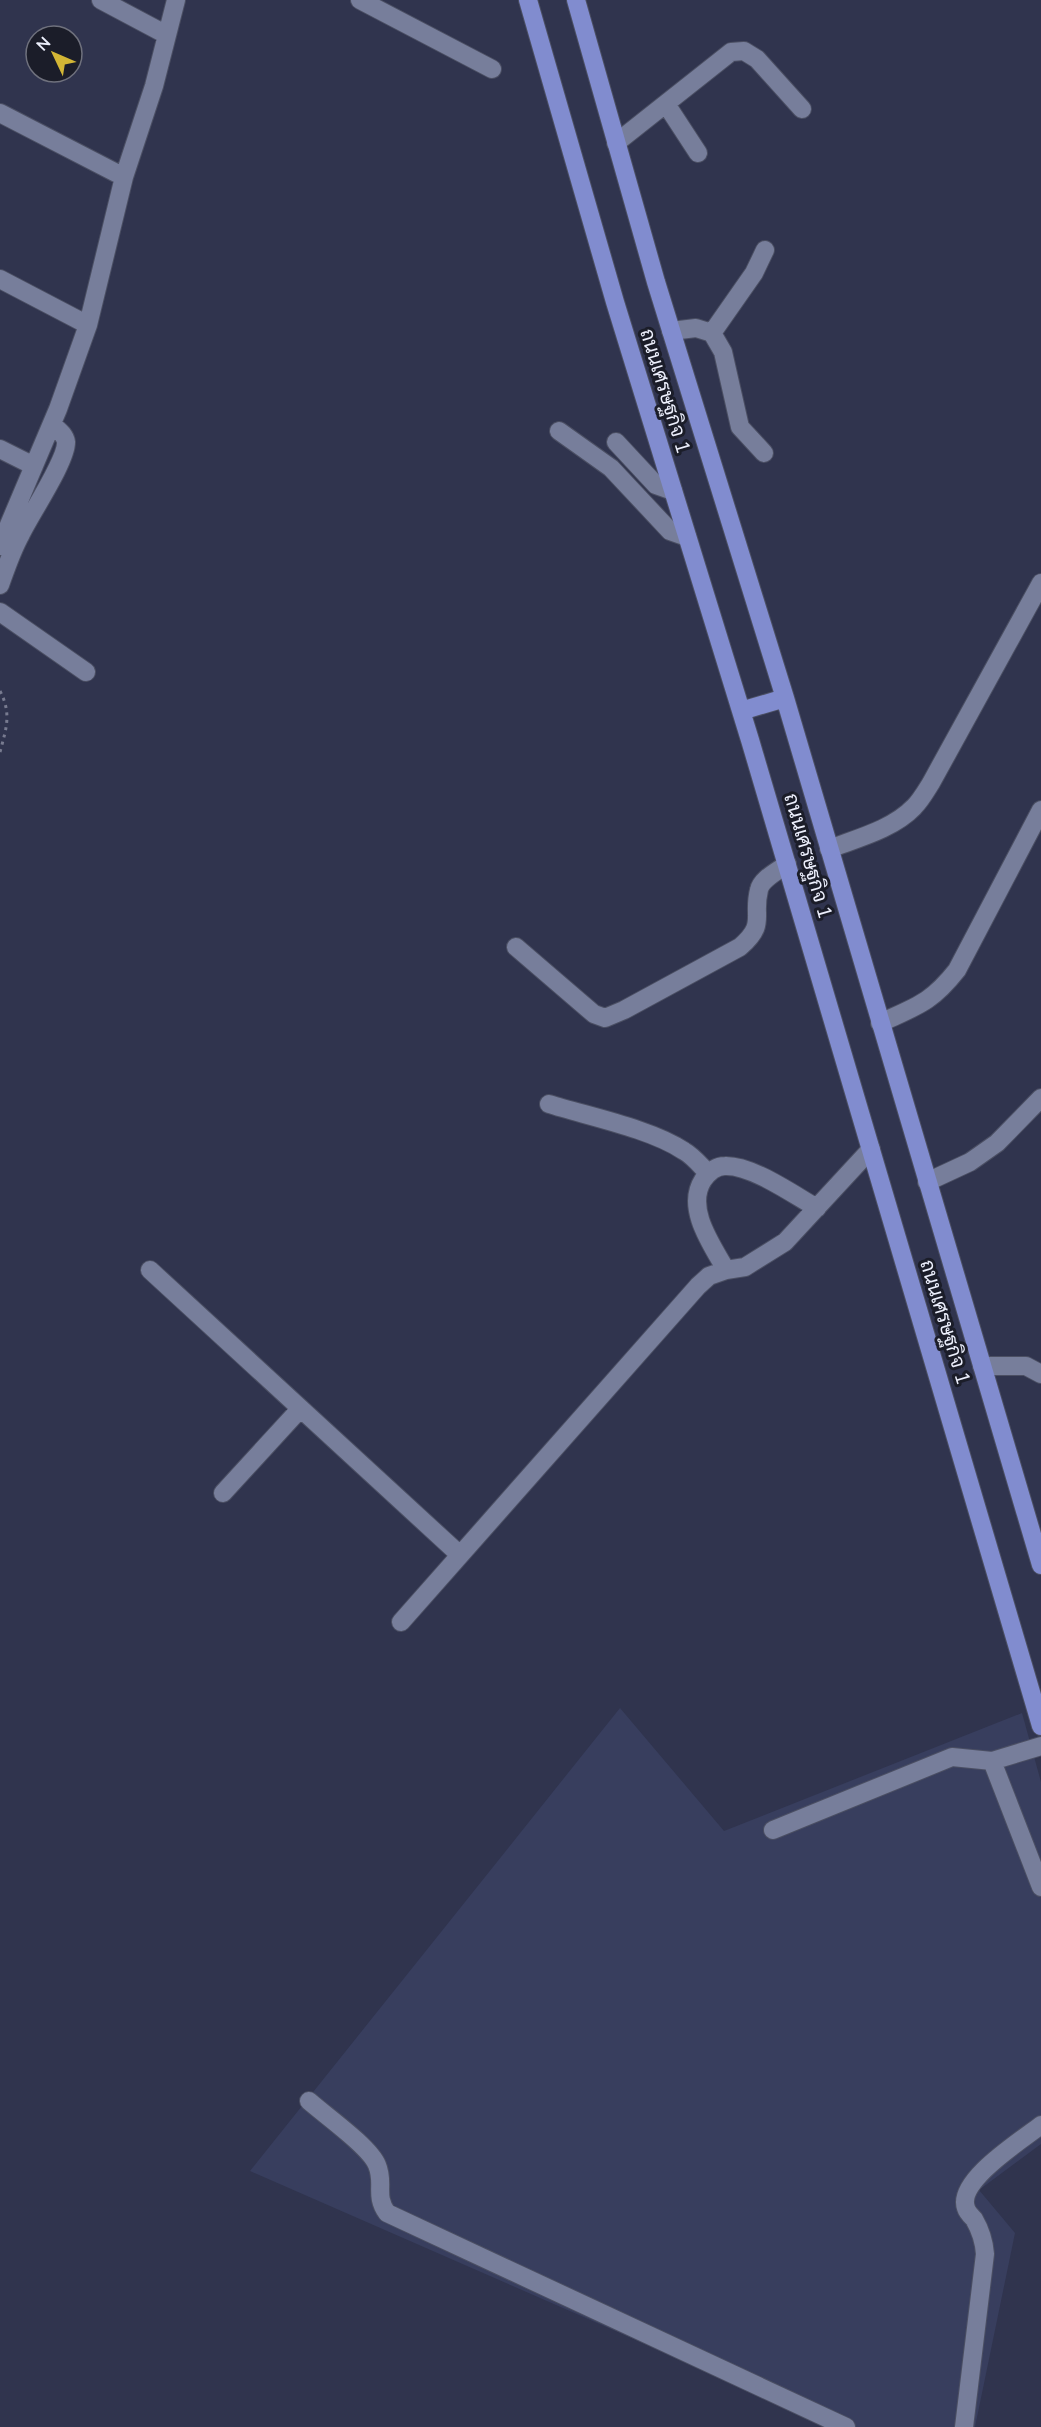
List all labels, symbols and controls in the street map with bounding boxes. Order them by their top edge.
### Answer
north arrow [24,24,84,84]
text: N [32,32,56,56]
street label: ถนนเศรษฐกิจ 1 [633,325,697,457]
street label: ถนนเศรษฐกิจ 1 [777,790,839,922]
street label: ถนนเศรษฐกิจ 1 [913,1256,977,1388]

